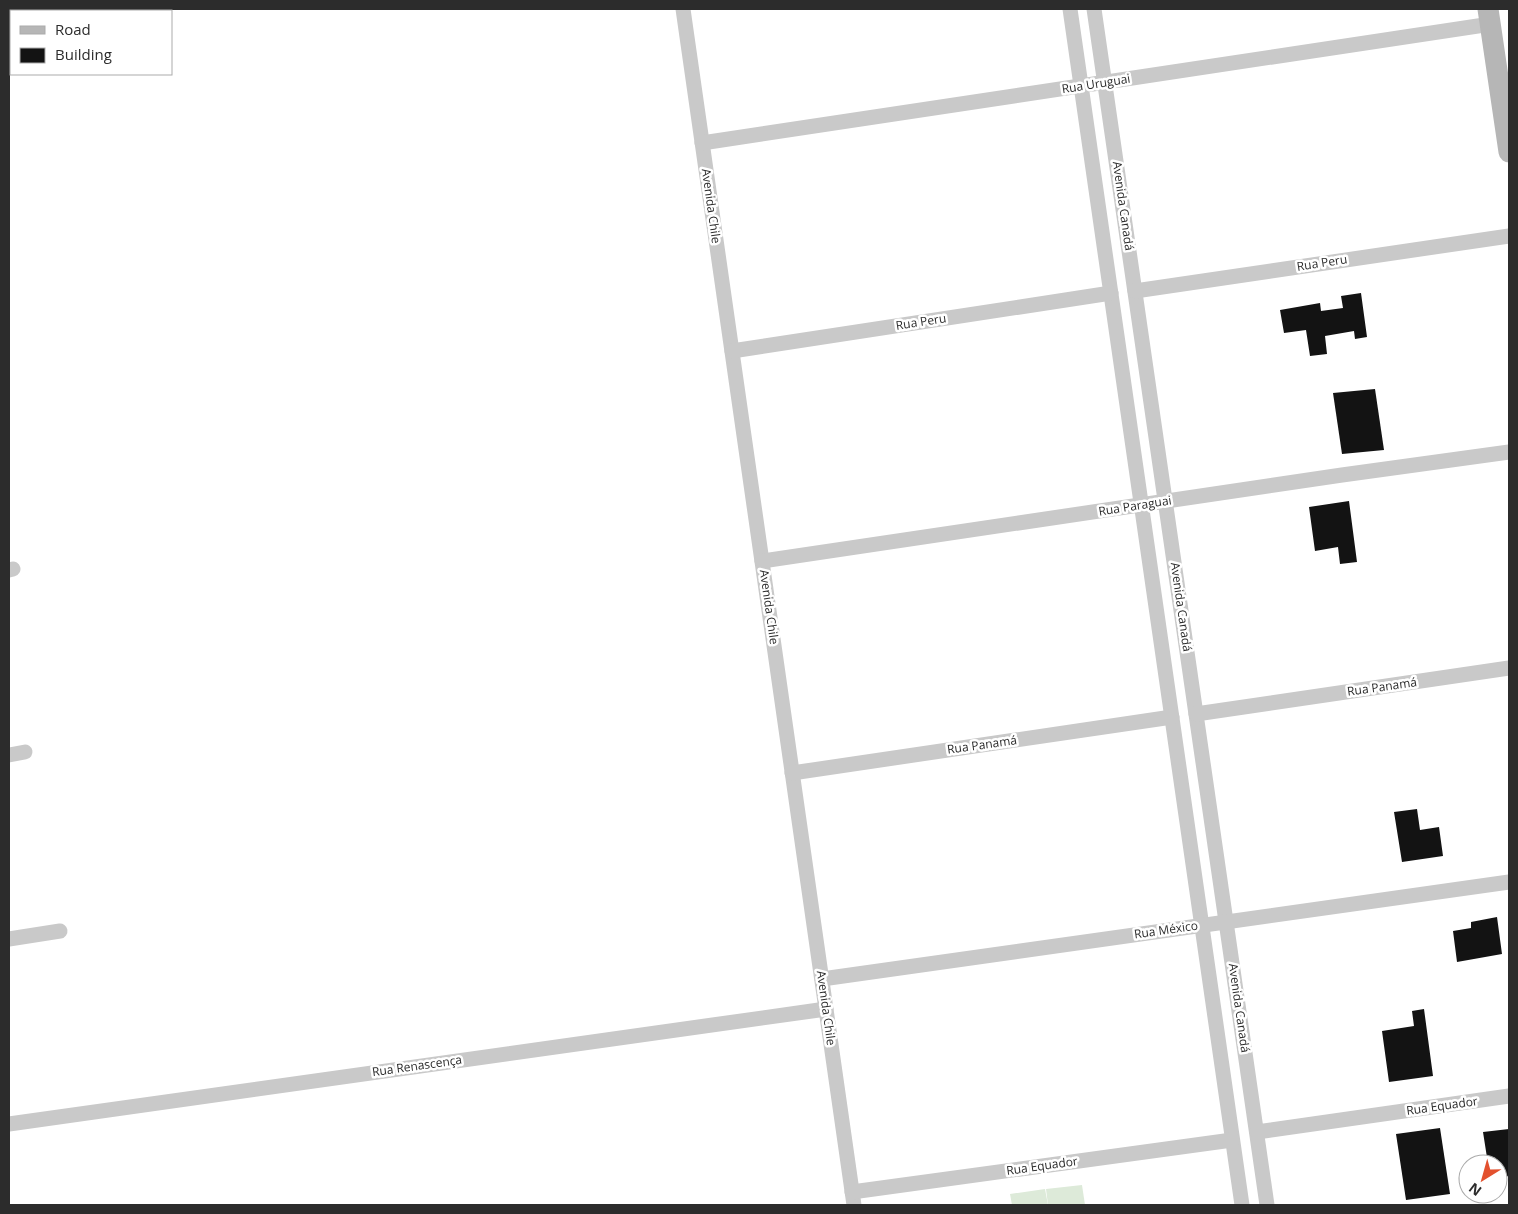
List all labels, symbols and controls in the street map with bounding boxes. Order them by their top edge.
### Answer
legend [10,10,172,75]
text: Road [55,19,91,39]
text: Building [55,44,112,64]
street label: Rua Uruguai [1060,70,1131,97]
street label: Avenida Canadá [1109,160,1138,252]
street label: Avenida Chile [698,167,725,245]
street label: Rua Peru [1296,250,1348,275]
street label: Rua Peru [895,309,947,334]
street label: Rua Paraguai [1097,491,1173,520]
street label: Avenida Canadá [1167,561,1196,653]
street label: Avenida Chile [756,568,783,646]
street label: Rua Panamá [1346,673,1418,700]
street label: Rua Panamá [946,731,1018,758]
street label: Rua México [1133,917,1199,942]
street label: Avenida Canadá [1225,962,1254,1054]
street label: Avenida Chile [813,969,840,1047]
street label: Rua Renascença [371,1051,463,1080]
street label: Rua Equador [1405,1092,1479,1119]
street label: Rua Equador [1005,1152,1079,1179]
north arrow [1458,1154,1508,1204]
text: N [1465,1179,1485,1201]

